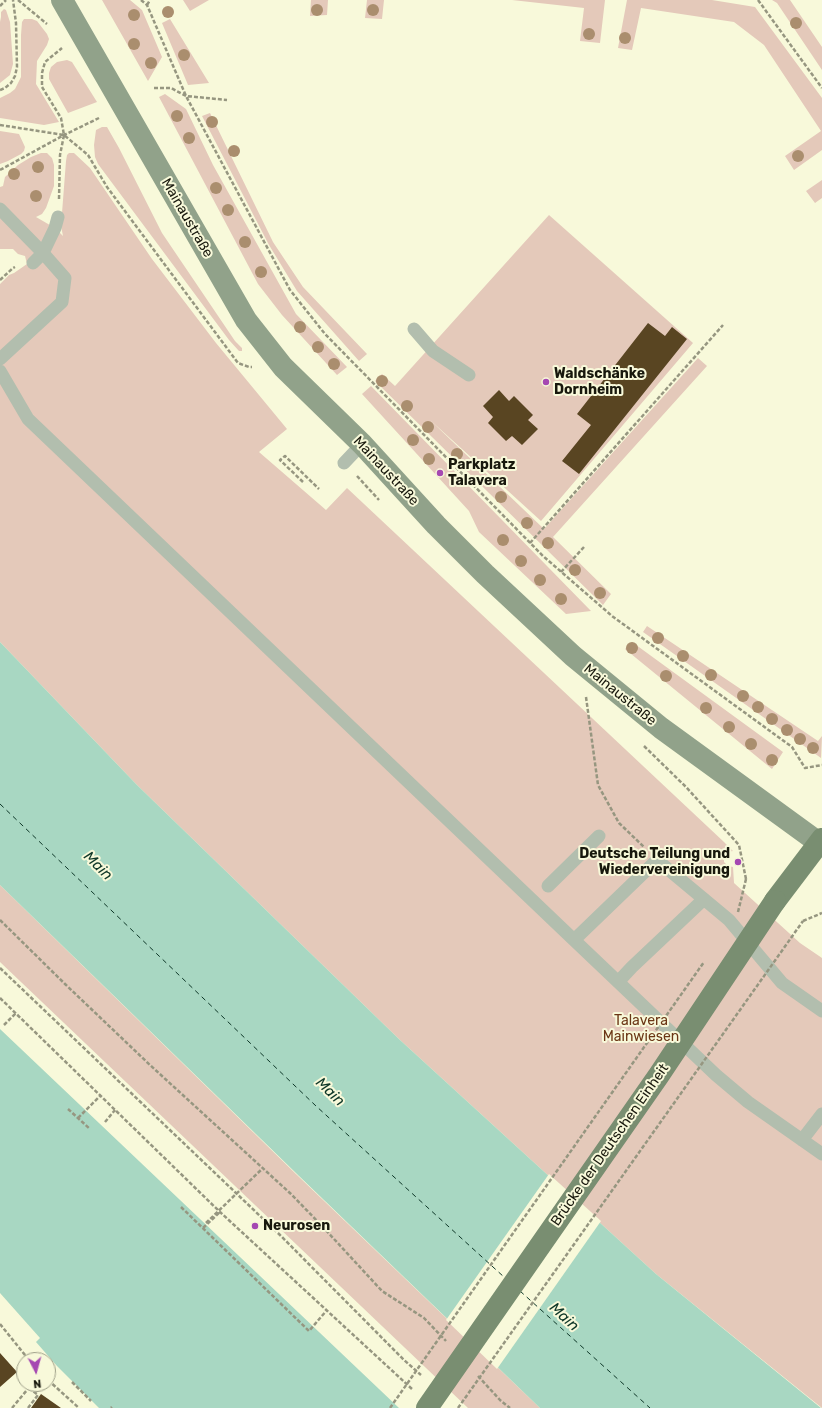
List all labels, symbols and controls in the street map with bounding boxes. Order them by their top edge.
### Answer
street label: Mainaustraße [158,175,216,261]
place label: Waldschänke Dornheim [554,366,645,398]
marker: Waldschänke Dornheim [541,377,551,387]
street label: Mainaustraße [350,433,422,509]
place label: Parkplatz Talavera [448,457,515,490]
marker: Parkplatz Talavera [435,468,445,478]
street label: Mainaustraße [580,661,660,729]
place label: Deutsche Teilung und Wiedervereinigung [579,846,730,878]
water label: Main [80,848,116,884]
marker: Deutsche Teilung und Wiedervereinigung [733,857,743,867]
park label: Talavera Mainwiesen [603,1013,679,1046]
street label: Brücke der Deutschen Einheit [547,1061,673,1229]
water label: Main [312,1074,348,1110]
place label: Neurosen [263,1218,330,1234]
marker: Neurosen [250,1221,260,1231]
water label: Main [546,1299,582,1335]
north arrow [16,1352,56,1392]
text: N [33,1377,42,1390]

